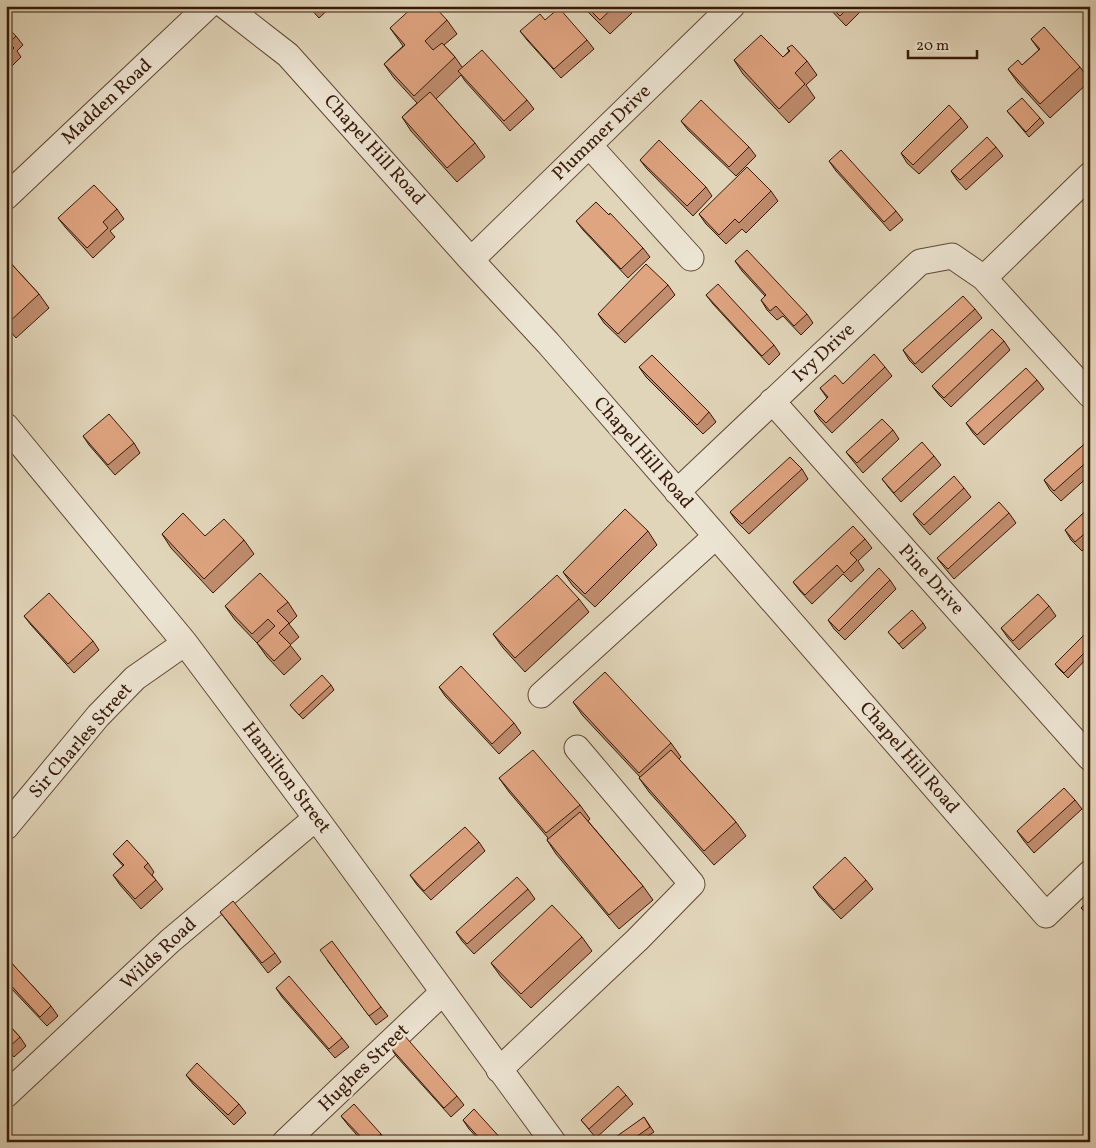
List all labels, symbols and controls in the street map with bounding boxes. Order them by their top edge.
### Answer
scale bar [908,28,977,60]
text: 20 m [916,36,949,57]
street label: Madden Road [56,53,158,151]
street label: Plummer Drive [547,79,657,187]
street label: Chapel Hill Road [317,89,431,211]
street label: Ivy Drive [787,317,861,389]
street label: Chapel Hill Road [587,391,699,515]
street label: Pine Drive [892,539,970,621]
street label: Sir Charles Street [23,677,139,804]
street label: Chapel Hill Road [853,696,965,820]
street label: Hamilton Street [235,717,337,839]
street label: Wilds Road [115,912,203,996]
street label: Hughes Street [313,1018,415,1118]

